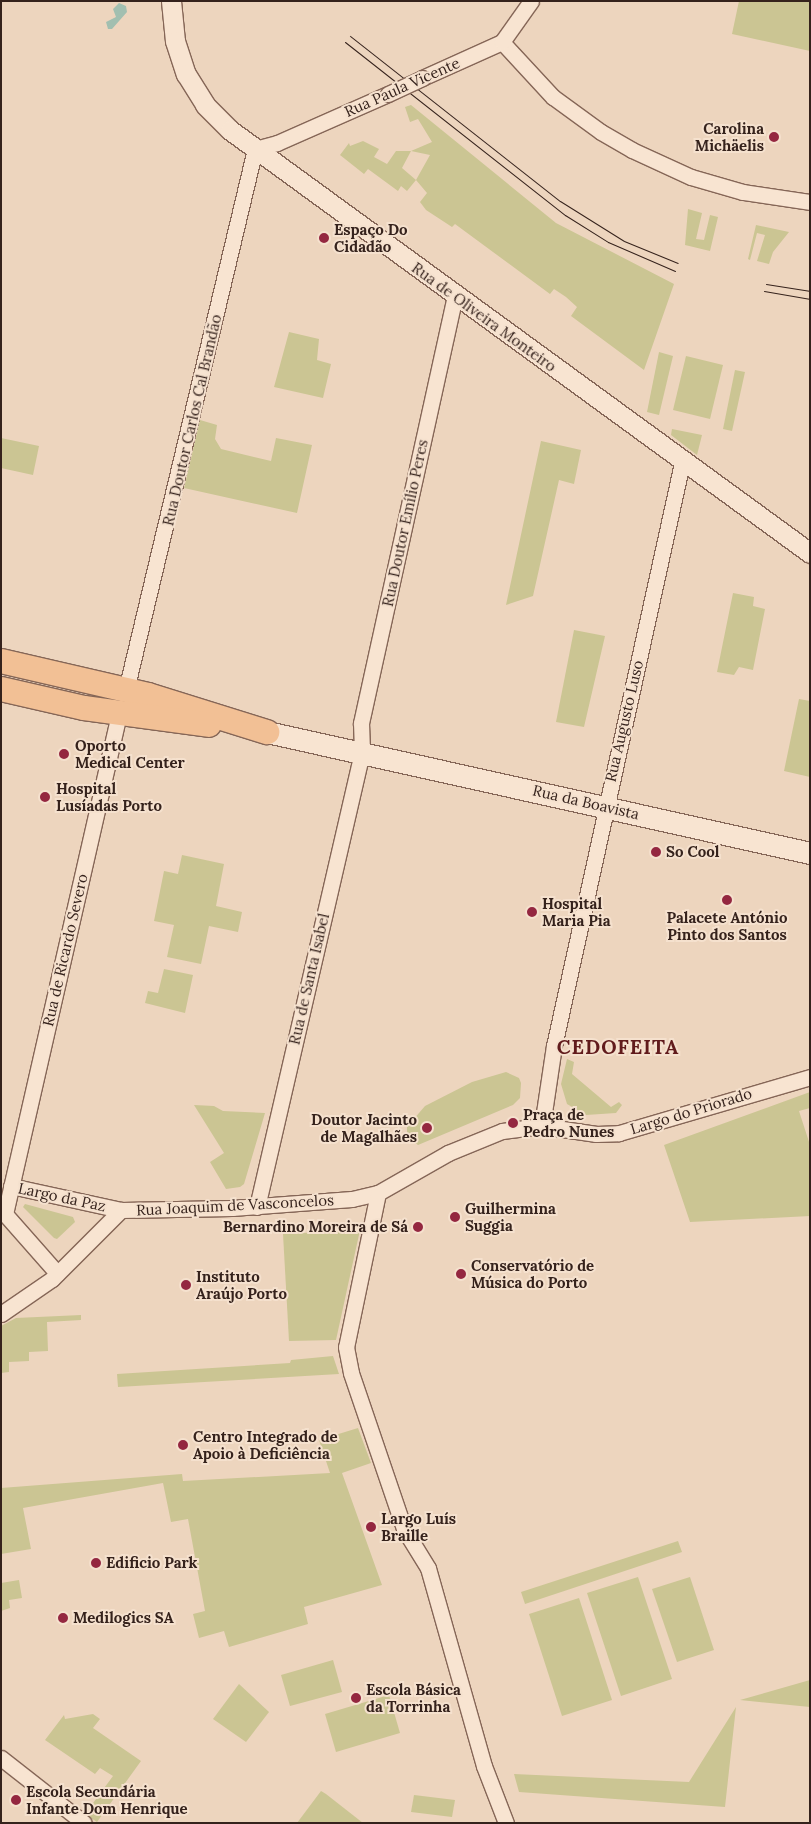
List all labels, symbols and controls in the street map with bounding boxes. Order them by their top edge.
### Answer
street label: Rua Paula Vicente [342,54,462,120]
place label: Carolina Michäelis [695,119,764,154]
marker: Carolina Michäelis [768,131,780,143]
place label: Espaço Do Cidadão [334,220,408,255]
marker: Espaço Do Cidadão [318,232,330,244]
street label: Rua de Oliveira Monteiro [408,259,560,375]
street label: Rua Doutor Carlos Cal Brandão [159,312,225,528]
street label: Rua Doutor Emílio Peres [378,438,432,608]
street label: Rua Augusto Luso [601,658,647,784]
place label: Oporto Medical Center [75,736,185,771]
marker: Oporto Medical Center [57,747,71,761]
place label: Hospital Lusíadas Porto [56,779,162,814]
street label: Rua da Boavista [531,781,641,823]
marker: Hospital Lusíadas Porto [38,790,52,804]
place label: So Cool [666,843,719,861]
marker: So Cool [650,846,662,858]
street label: Rua de Ricardo Severo [39,872,91,1028]
place label: Hospital Maria Pia [542,894,611,929]
marker: Palacete António Pinto dos Santos [721,894,733,906]
marker: Hospital Maria Pia [526,906,538,918]
place label: Palacete António Pinto dos Santos [667,908,787,943]
street label: Rua de Santa Isabel [285,912,333,1046]
district label: CEDOFEITA [556,1034,680,1058]
street label: Largo do Priorado [628,1084,754,1138]
place label: Praça de Pedro Nunes [523,1105,614,1140]
place label: Doutor Jacinto de Magalhães [311,1110,417,1145]
marker: Praça de Pedro Nunes [507,1117,519,1129]
marker: Doutor Jacinto de Magalhães [421,1122,433,1134]
street label: Largo da Paz [17,1179,107,1215]
street label: Rua Joaquim de Vasconcelos [136,1191,334,1219]
place label: Guilhermina Suggia [465,1199,556,1234]
marker: Guilhermina Suggia [449,1211,461,1223]
place label: Bernardino Moreira de Sá [223,1218,408,1236]
marker: Bernardino Moreira de Sá [412,1221,424,1233]
place label: Conservatório de Música do Porto [471,1256,594,1291]
place label: Instituto Araújo Porto [196,1267,287,1302]
marker: Conservatório de Música do Porto [455,1268,467,1280]
marker: Instituto Araújo Porto [180,1279,192,1291]
place label: Centro Integrado de Apoio à Deficiência [193,1427,338,1462]
marker: Centro Integrado de Apoio à Deficiência [177,1439,189,1451]
place label: Largo Luís Braille [381,1509,456,1544]
marker: Largo Luís Braille [365,1521,377,1533]
place label: Edificio Park [106,1554,198,1572]
marker: Edificio Park [90,1557,102,1569]
place label: Medilogics SA [73,1609,174,1627]
marker: Medilogics SA [57,1612,69,1624]
place label: Escola Básica da Torrinha [366,1680,461,1715]
marker: Escola Básica da Torrinha [350,1692,362,1704]
place label: Escola Secundária Infante Dom Henrique [26,1782,188,1817]
marker: Escola Secundária Infante Dom Henrique [10,1794,22,1806]

